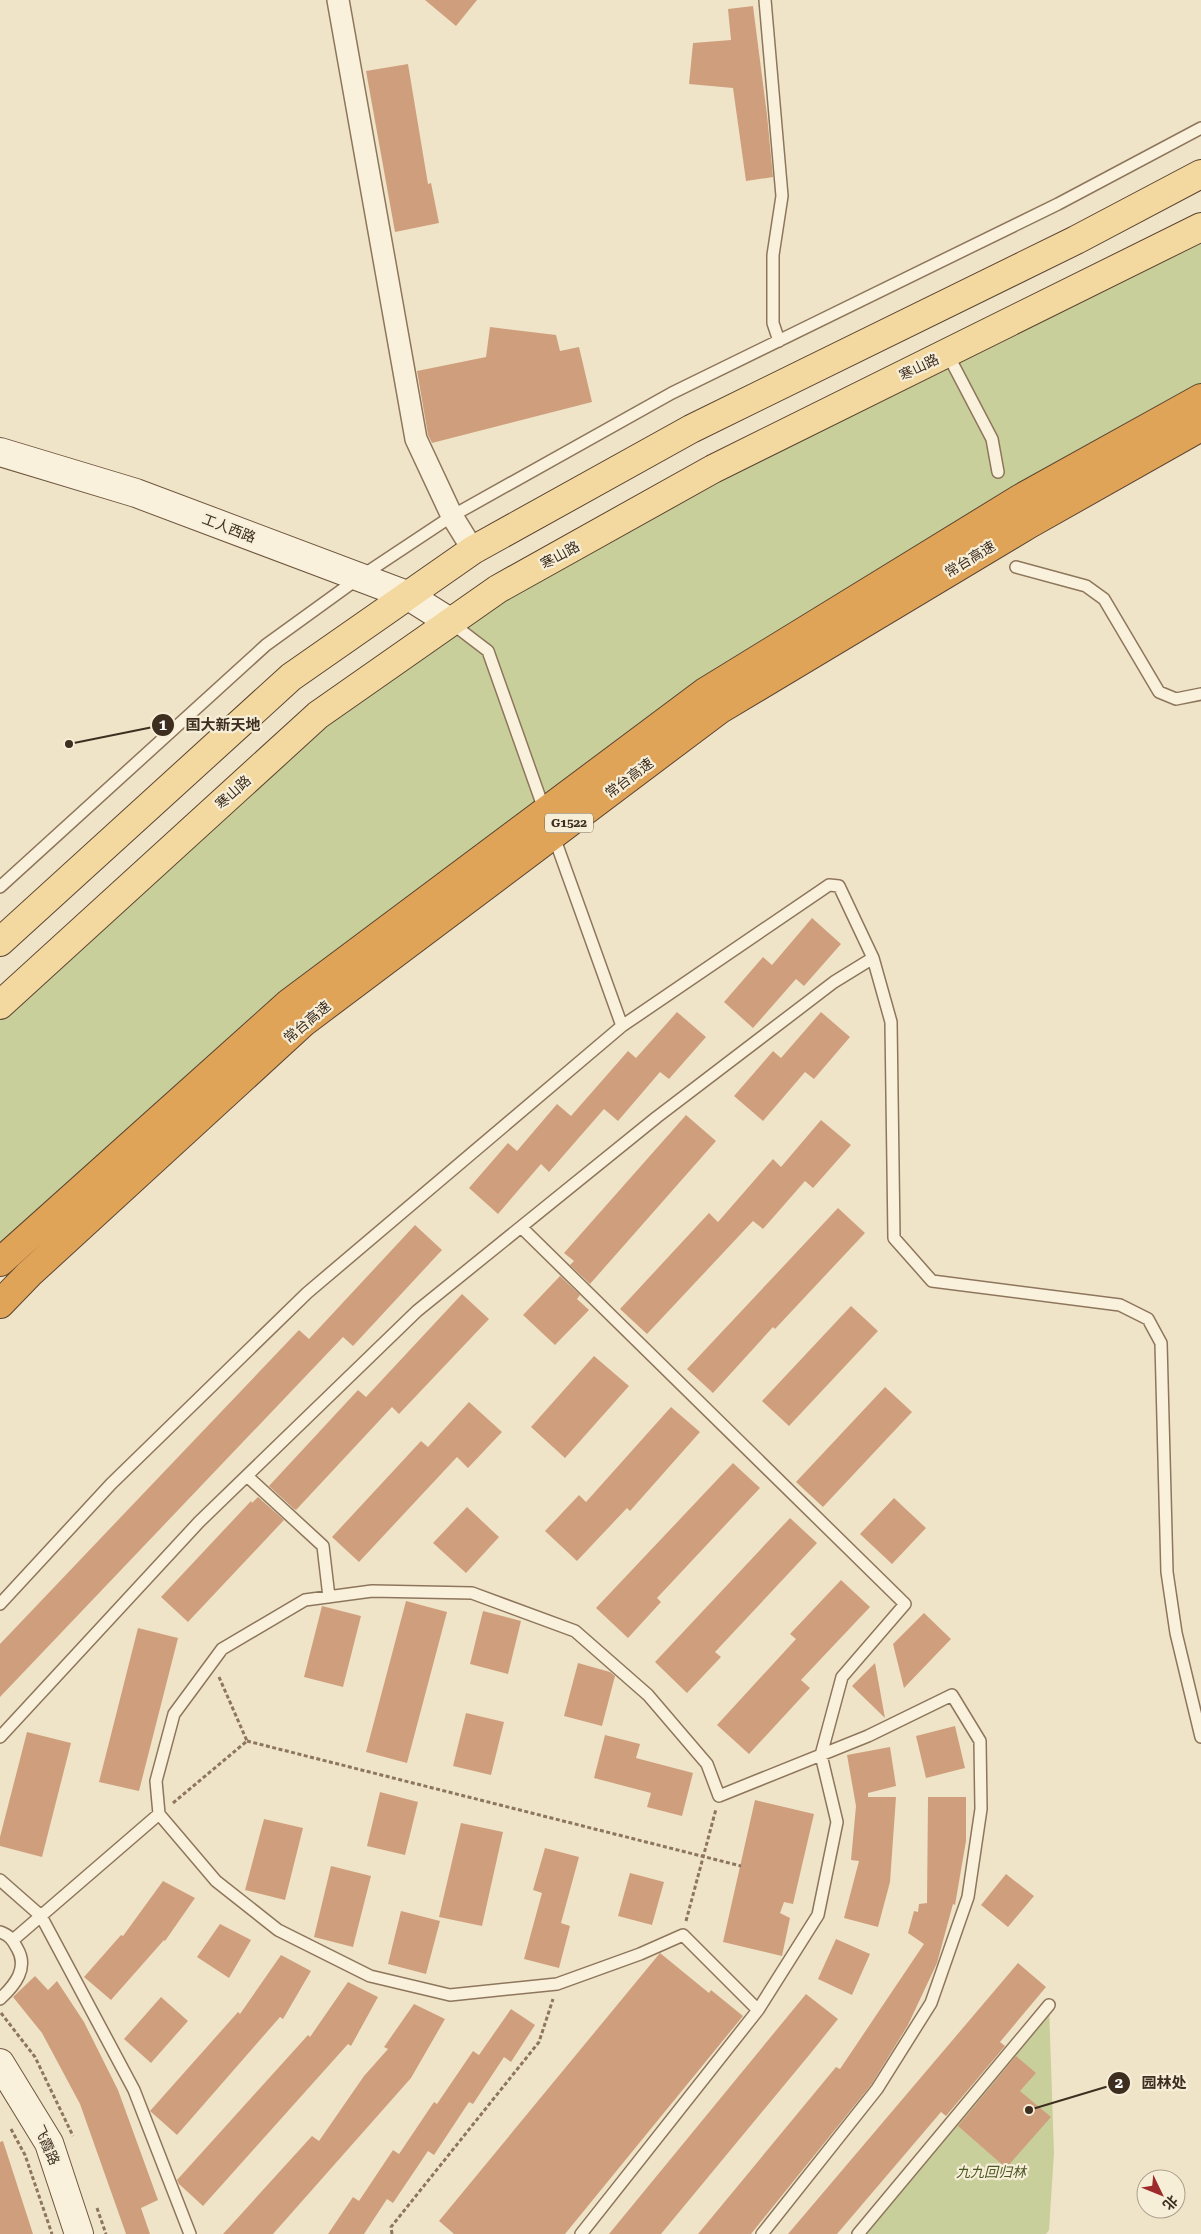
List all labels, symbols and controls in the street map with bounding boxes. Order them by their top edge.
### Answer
street label: 寒山路 [897,351,941,383]
street label: 工人西路 [200,510,258,546]
street label: 寒山路 [538,538,582,572]
street label: 常台高速 [942,538,998,580]
callout: 国大新天地 [151,710,271,740]
text: 1 [159,716,168,734]
text: 国大新天地 [185,716,261,734]
street label: 常台高速 [602,755,656,801]
street label: 寒山路 [212,772,254,812]
road number: G1522 [545,814,593,832]
street label: 常台高速 [280,998,334,1046]
callout: 园林处 [1107,2068,1197,2098]
text: 2 [1115,2074,1123,2092]
text: 园林处 [1141,2074,1187,2092]
street label: 飞霞路 [31,2123,63,2167]
park label: 九九回归林 [956,2164,1028,2180]
north arrow [1136,2169,1186,2219]
text: 北 [1160,2192,1181,2213]

